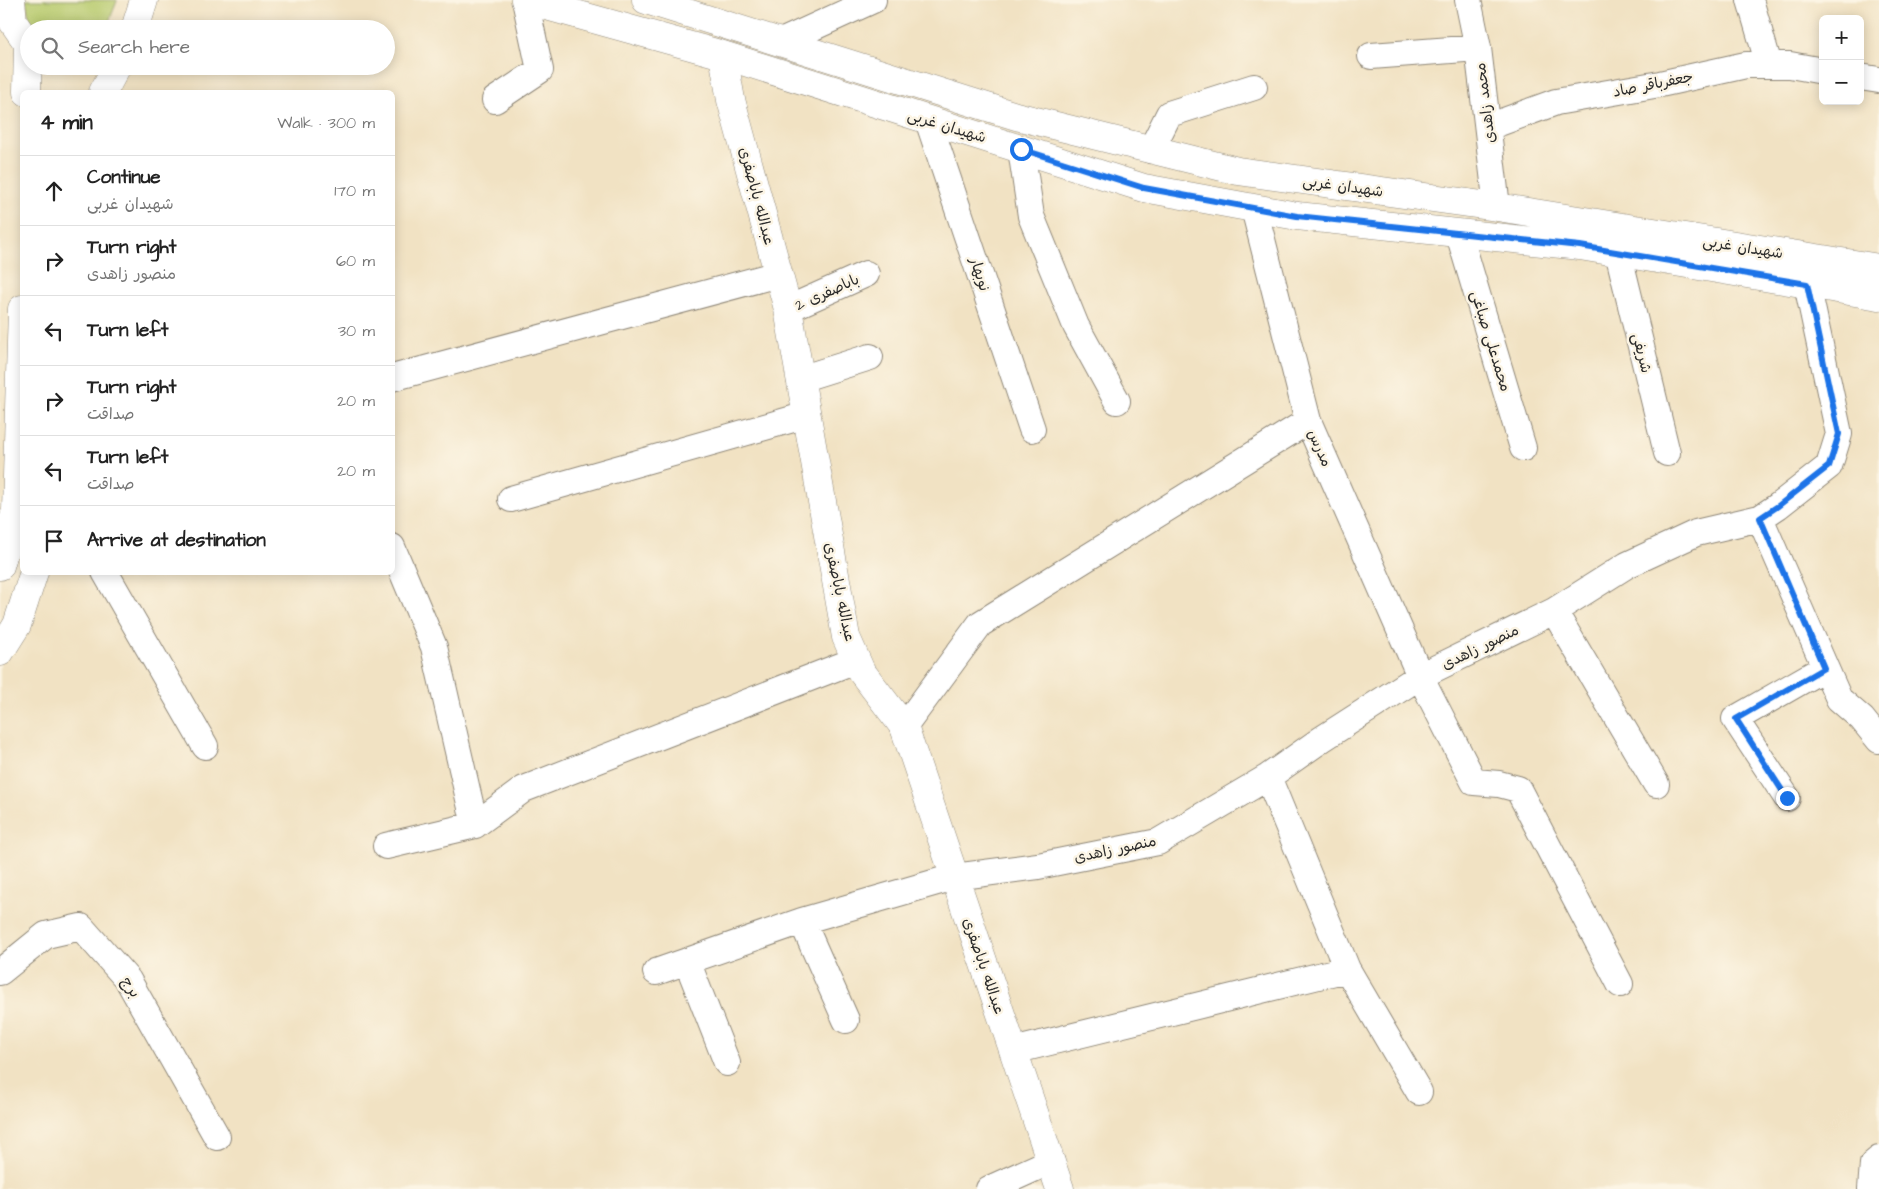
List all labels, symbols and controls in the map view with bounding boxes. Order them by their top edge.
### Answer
map controls [1819,15,1864,105]
button: + [1819,15,1864,60]
search box [20,20,395,75]
icon: search [38,34,66,62]
text: Search here [78,34,190,61]
button: − [1819,60,1864,105]
street label: محمد زاهدی [1470,62,1501,144]
street label: جعفرباقر صاد [1611,66,1695,103]
street label: شهیدان غربی [905,105,989,148]
text: 4 min [40,108,93,137]
text: Walk · 300 m [277,112,375,134]
route start [1010,138,1033,161]
street label: عبدالله باباصفری [733,145,780,247]
text: Continue [87,164,161,191]
street label: شهیدان غربی [1301,170,1385,203]
icon: ahead [40,177,68,205]
text: 170 m [334,180,375,202]
text: شهیدان غربی [87,193,174,215]
street label: شهیدان غربی [1701,231,1785,264]
text: Turn right [87,234,176,261]
icon: right [40,247,68,275]
text: 60 m [336,250,375,272]
street label: نوبهار [964,253,995,294]
text: منصور زاهدی [87,263,176,285]
street label: باباصفری 2 [792,269,863,316]
street label: محمدعلی صباغی [1465,288,1516,394]
icon: left [40,317,68,345]
text: Turn left [87,317,168,344]
text: 30 m [338,320,375,342]
street label: شریفی [1626,331,1657,375]
text: Turn right [87,374,176,401]
icon: right [40,387,68,415]
text: 20 m [337,390,375,412]
text: صداقت [87,403,135,425]
street label: مدرس [1302,426,1337,470]
text: Turn left [87,444,168,471]
icon: left [40,457,68,485]
text: 20 m [337,460,375,482]
text: صداقت [87,473,135,495]
icon: arrive [40,527,68,555]
text: Arrive at destination [87,527,266,554]
street label: عبدالله باباصفری [819,541,860,644]
street label: منصور زاهدی [1438,620,1522,675]
route end [1776,787,1799,810]
street label: منصور زاهدی [1072,831,1158,868]
street label: عبدالله باباصفری [957,915,1010,1017]
street label: برج [116,973,145,1002]

